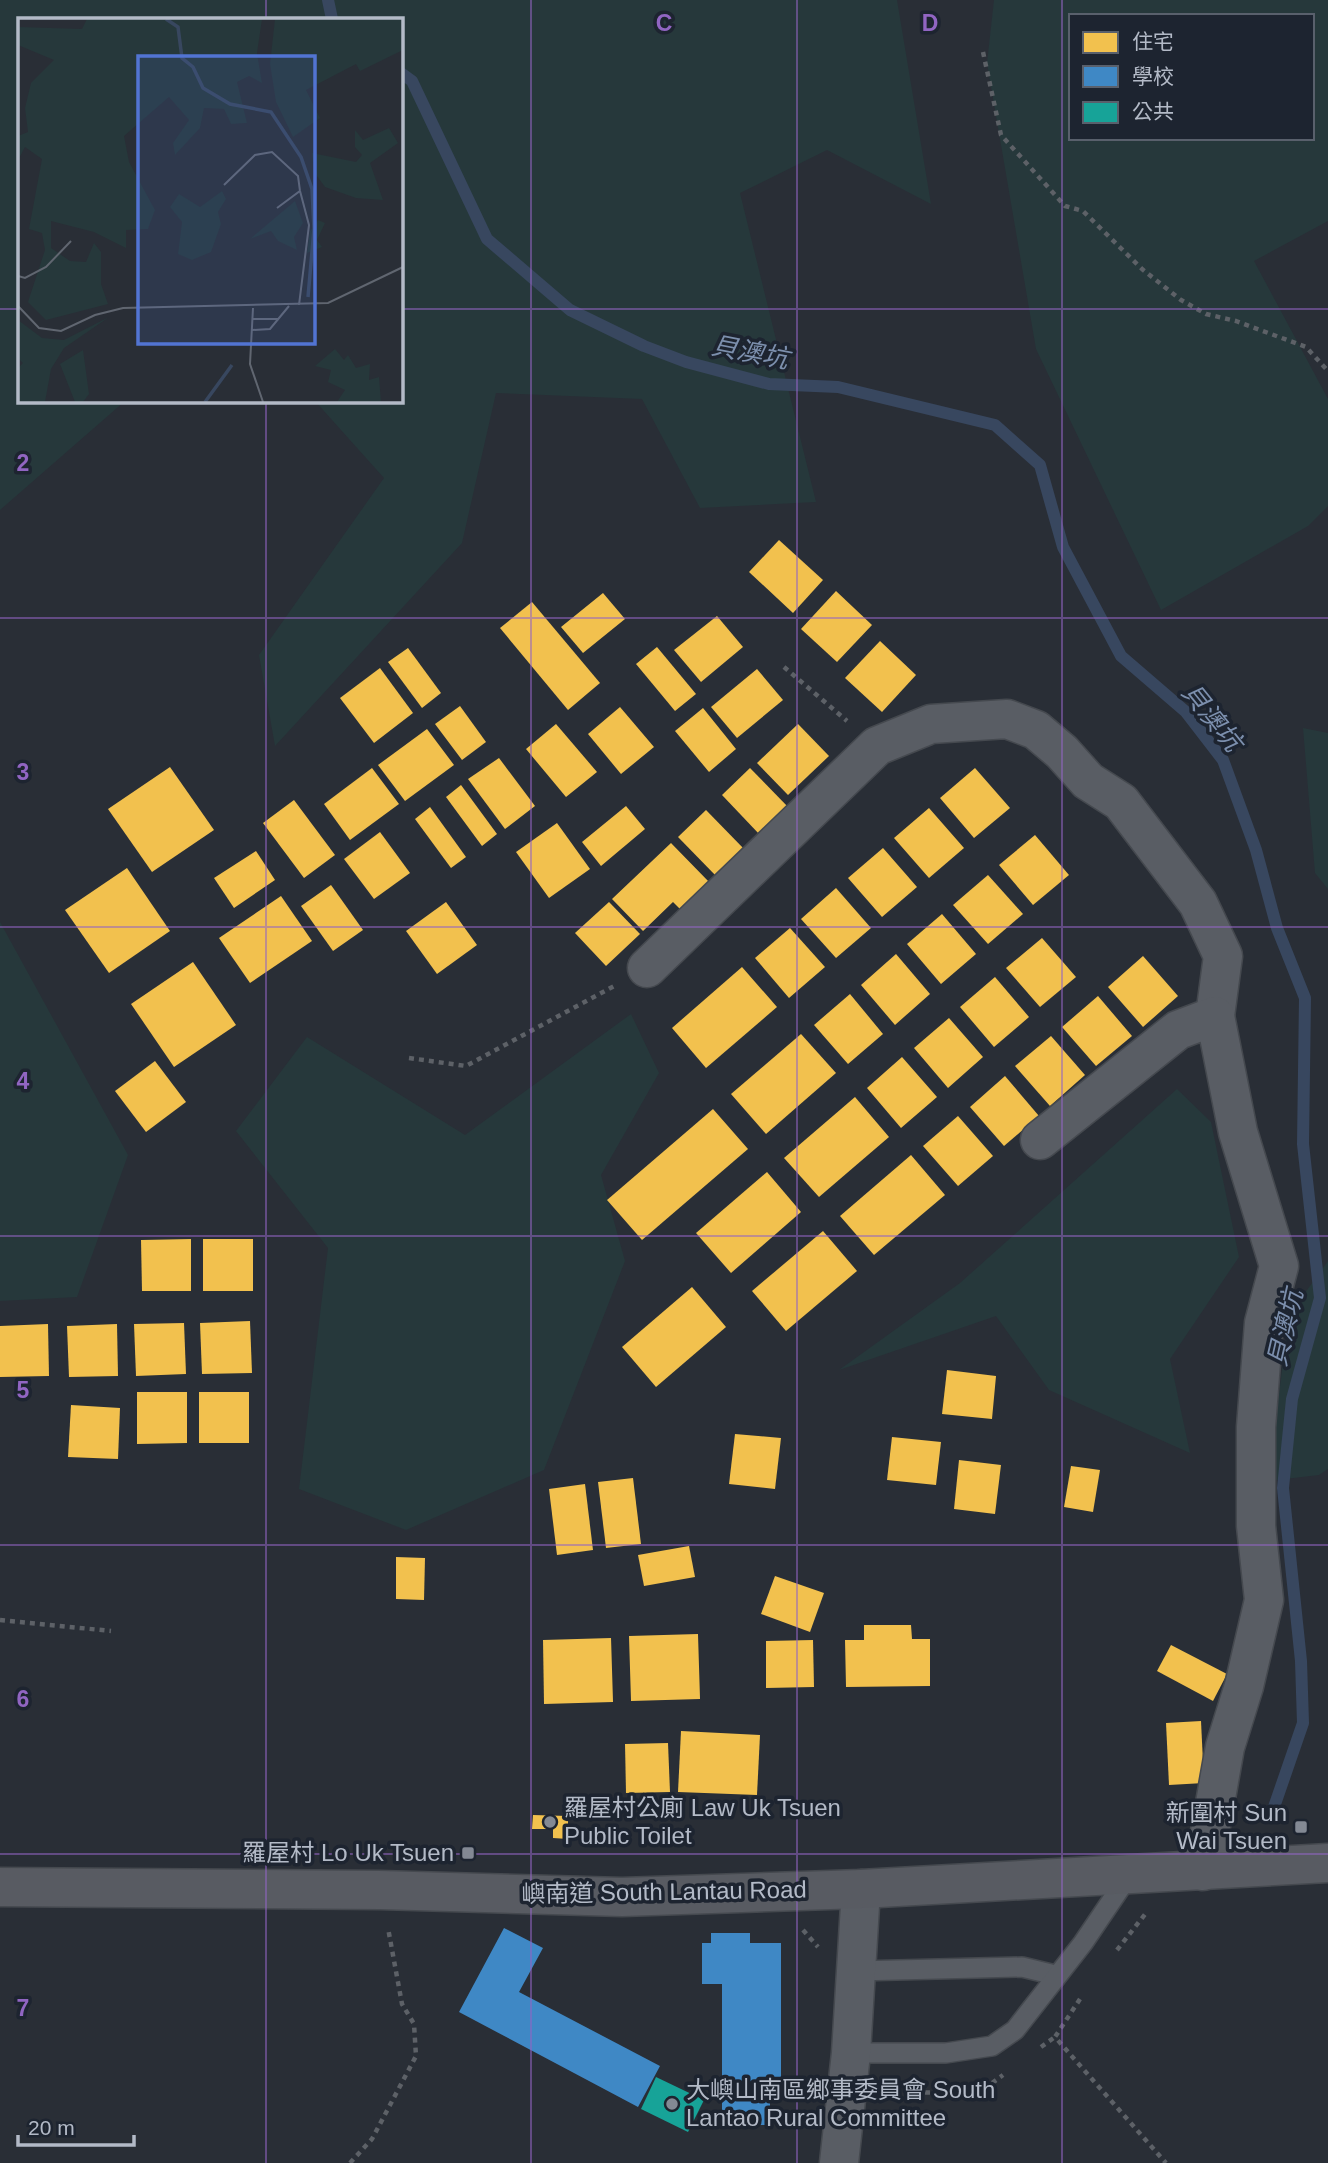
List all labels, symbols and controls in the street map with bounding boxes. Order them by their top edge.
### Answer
text: C [656,10,672,36]
text: D [922,10,938,36]
legend [1069,14,1314,140]
inset map [18,18,402,402]
text: 住宅 [1132,30,1174,53]
text: 學校 [1132,65,1174,88]
text: 公共 [1132,100,1174,123]
water label: 貝澳坑 [709,330,795,375]
text: 2 [17,450,29,476]
water label: 貝澳坑 [1176,677,1251,760]
text: 3 [17,759,29,785]
text: 4 [17,1068,30,1094]
water label: 貝澳坑 [1262,1283,1309,1369]
text: 5 [17,1377,30,1403]
text: 6 [17,1686,29,1712]
place label: 羅屋村公廁 Law Uk Tsuen Public Toilet [564,1794,841,1849]
place label: 新圍村 Sun Wai Tsuen [1166,1799,1287,1854]
marker: 羅屋村公廁 Law Uk Tsuen Public Toilet [542,1814,558,1830]
marker: 新圍村 Sun Wai Tsuen [1293,1819,1309,1835]
place label: 羅屋村 Lo Uk Tsuen [242,1839,454,1866]
marker: 羅屋村 Lo Uk Tsuen [460,1845,476,1861]
street label: 嶼南道 South Lantau Road [521,1876,807,1907]
text: 7 [17,1995,29,2021]
place label: 大嶼山南區鄉事委員會 South Lantao Rural Committee [686,2076,995,2131]
marker: 大嶼山南區鄉事委員會 South Lantao Rural Committee [664,2096,680,2112]
scale bar [18,2104,133,2148]
text: 20 m [28,2116,75,2139]

